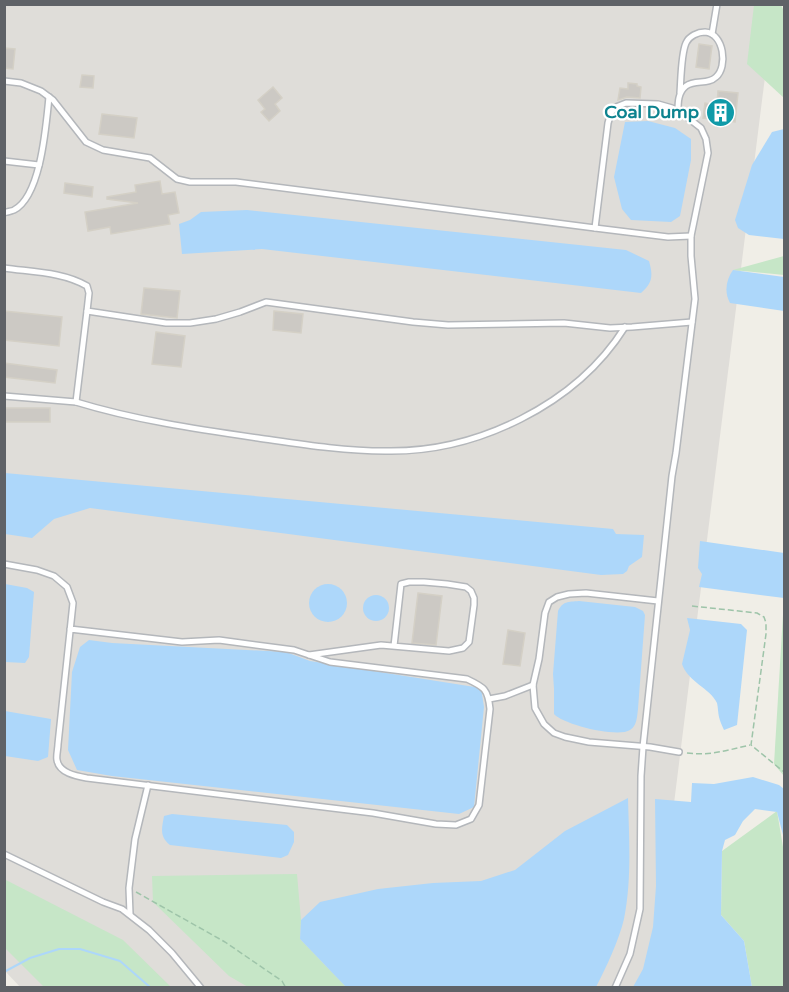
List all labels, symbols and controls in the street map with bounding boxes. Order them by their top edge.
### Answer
building icon: Coal Dump [704,96,736,128]
place label: Coal Dump [604,101,699,123]

